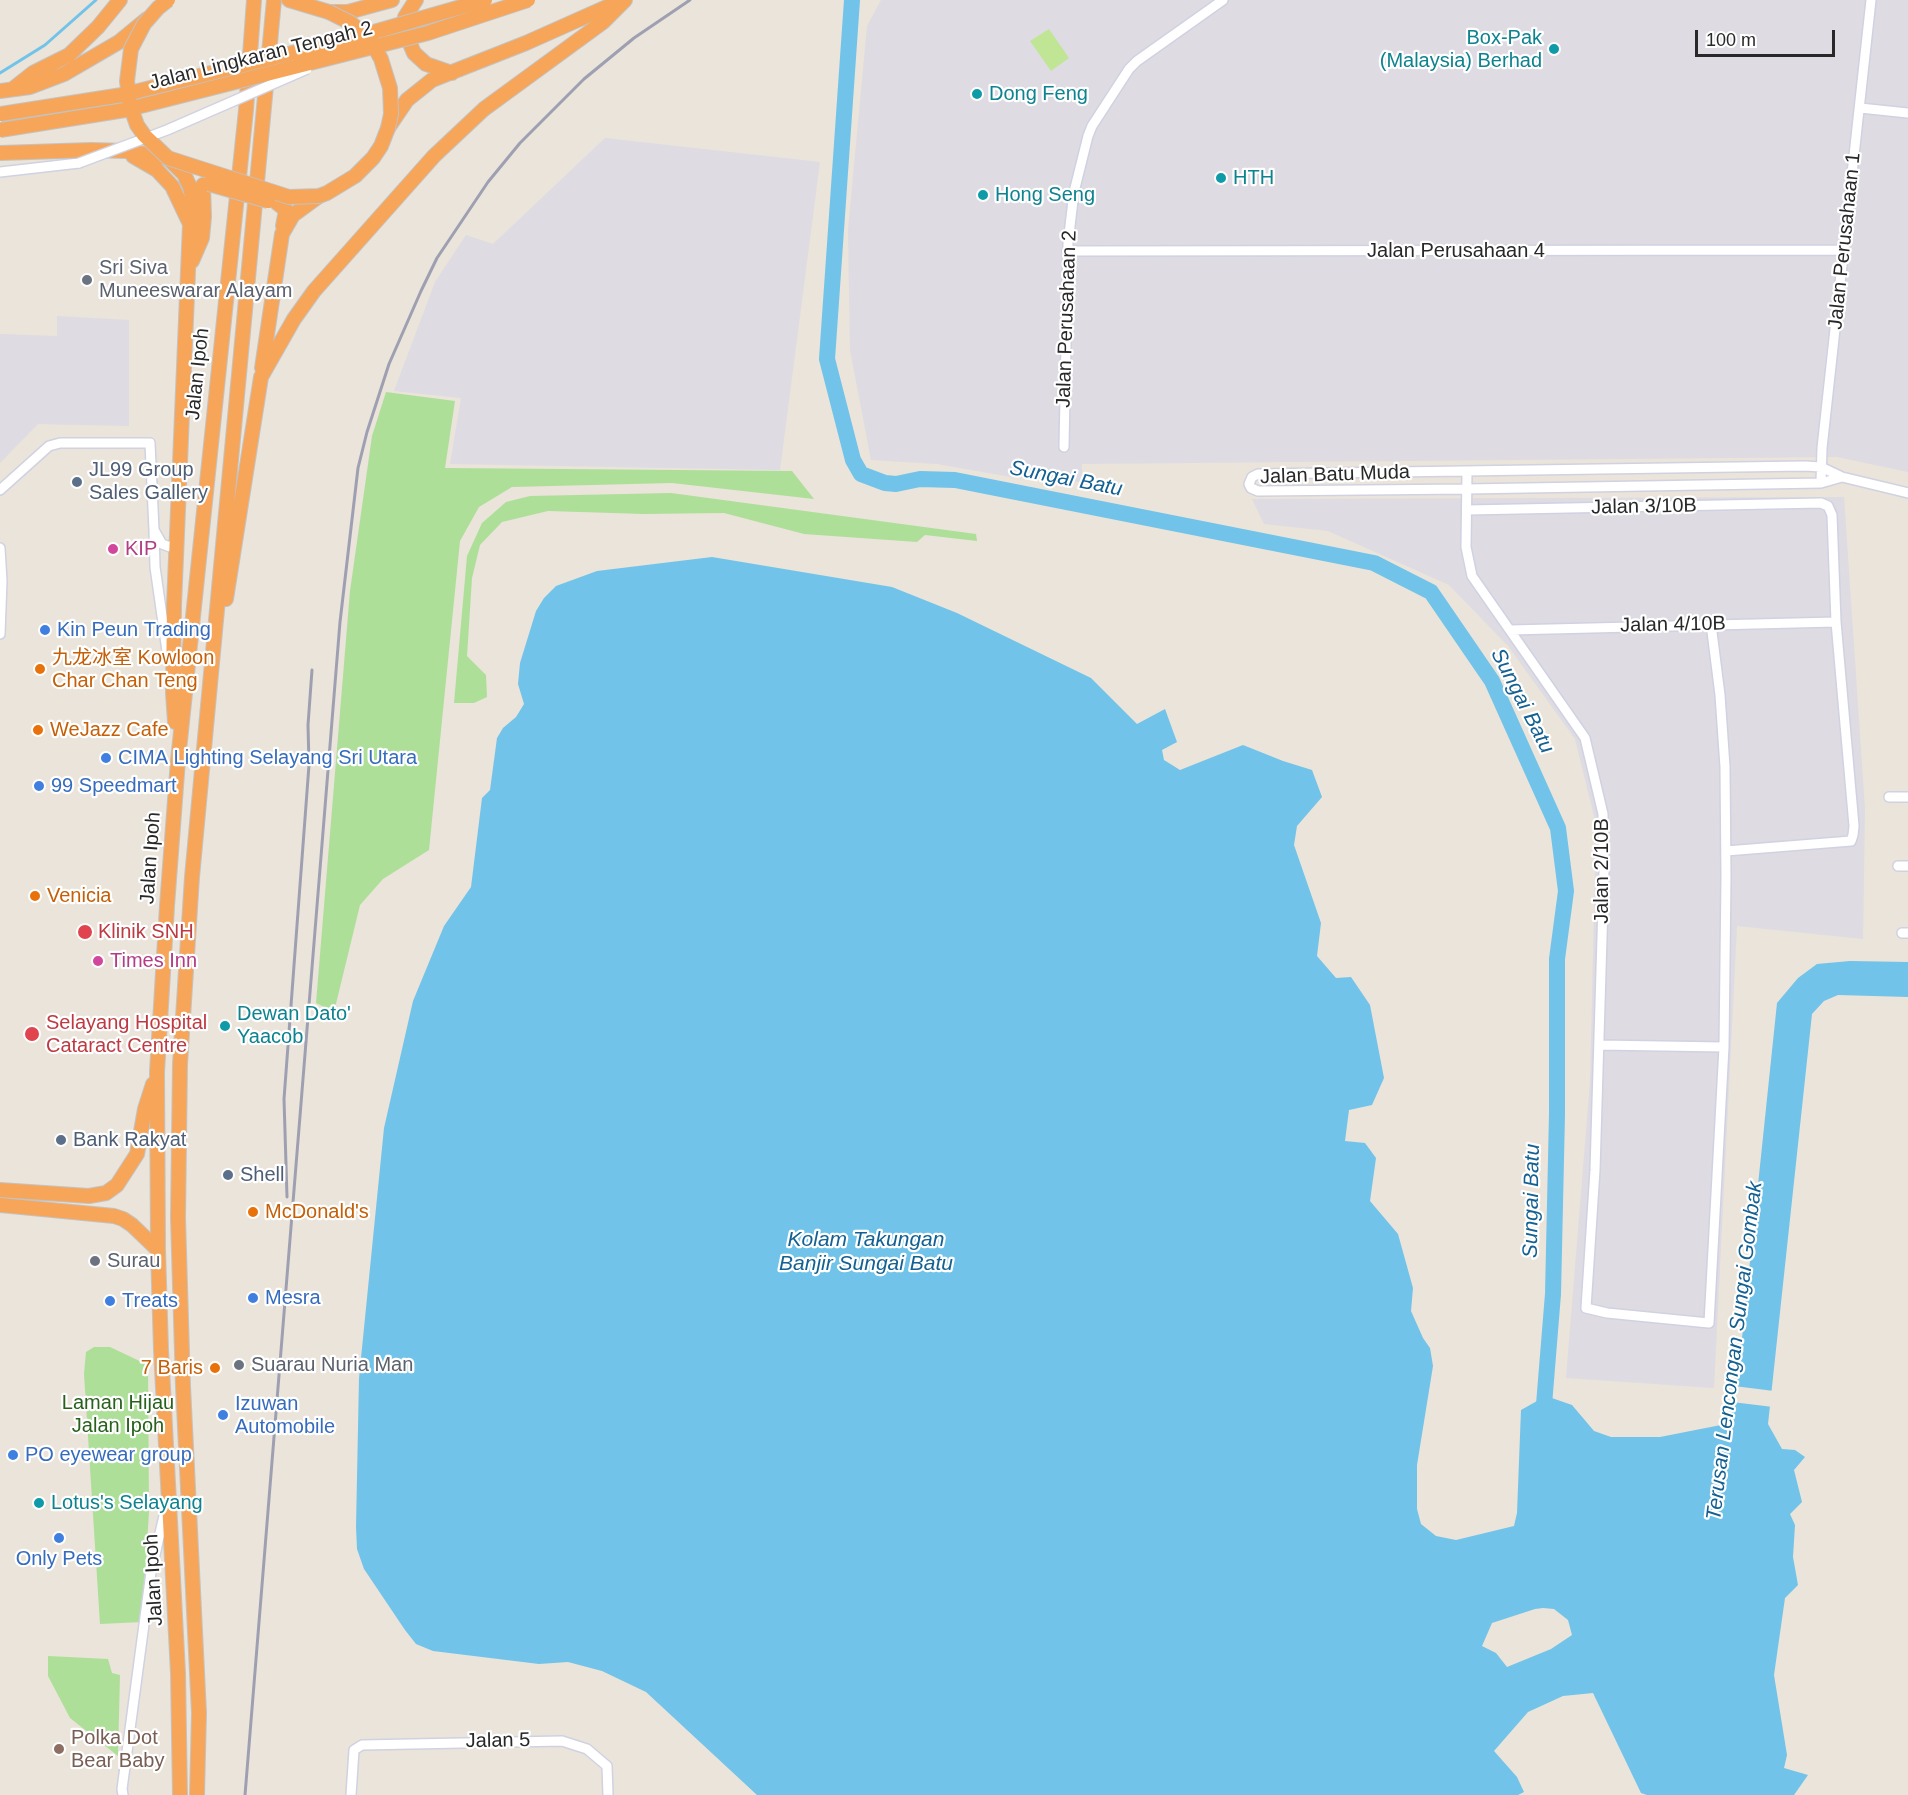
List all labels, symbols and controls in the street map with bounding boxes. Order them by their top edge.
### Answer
street label: Jalan Lingkaran Tengah 2 [147,17,375,95]
scale bar [1698,18,1838,56]
place label: Box-Pak (Malaysia) Berhad [1380,26,1542,73]
text: 100 m [1706,30,1756,50]
marker: Box-Pak (Malaysia) Berhad [1547,42,1561,56]
place label: Dong Feng [989,82,1088,106]
marker: Dong Feng [970,87,984,101]
street label: Jalan Perusahaan 1 [1824,151,1866,331]
place label: HTH [1233,166,1274,190]
marker: HTH [1214,171,1228,185]
place label: Hong Seng [995,183,1095,207]
marker: Hong Seng [976,188,990,202]
street label: Jalan Perusahaan 2 [1052,230,1082,408]
street label: Jalan Perusahaan 4 [1367,239,1545,263]
place label: Sri Siva Muneeswarar Alayam [99,256,292,303]
marker: Sri Siva Muneeswarar Alayam [80,273,94,287]
street label: Jalan Ipoh [181,327,215,421]
water label: Sungai Batu [1007,456,1125,502]
place label: JL99 Group Sales Gallery [89,458,208,505]
street label: Jalan Batu Muda [1260,460,1410,490]
marker: JL99 Group Sales Gallery [70,475,84,489]
street label: Jalan 3/10B [1591,494,1697,520]
place label: KIP [125,537,157,561]
marker: KIP [106,542,120,556]
street label: Jalan 4/10B [1620,612,1726,638]
place label: Kin Peun Trading [57,618,211,642]
marker: Kin Peun Trading [38,623,52,637]
water label: Sungai Batu [1485,644,1559,758]
place label: 九龙冰室 Kowloon Char Chan Teng [52,646,214,693]
marker: 九龙冰室 Kowloon Char Chan Teng [33,662,47,676]
place label: WeJazz Cafe [50,718,169,742]
marker: WeJazz Cafe [31,723,45,737]
place label: CIMA Lighting Selayang Sri Utara [118,746,417,770]
marker: CIMA Lighting Selayang Sri Utara [99,751,113,765]
place label: 99 Speedmart [51,774,177,798]
marker: 99 Speedmart [32,779,46,793]
street label: Jalan Ipoh [136,811,166,905]
street label: Jalan 2/10B [1590,818,1614,924]
place label: Venicia [47,884,111,908]
marker: Venicia [28,889,42,903]
place label: Klinik SNH [98,920,194,944]
marker: Klinik SNH [76,923,94,941]
place label: Times Inn [110,949,197,973]
marker: Times Inn [91,954,105,968]
place label: Dewan Dato' Yaacob [237,1002,351,1049]
place label: Selayang Hospital Cataract Centre [46,1011,207,1058]
marker: Dewan Dato' Yaacob [218,1019,232,1033]
marker: Selayang Hospital Cataract Centre [23,1025,41,1043]
place label: Bank Rakyat [73,1128,186,1152]
marker: Bank Rakyat [54,1133,68,1147]
water label: Sungai Batu [1518,1144,1546,1258]
place label: Shell [240,1163,284,1187]
marker: Shell [221,1168,235,1182]
water label: Terusan Lencongan Sungai Gombak [1702,1180,1768,1522]
place label: McDonald's [265,1200,369,1224]
marker: McDonald's [246,1205,260,1219]
water label: Kolam Takungan Banjir Sungai Batu [779,1227,953,1277]
place label: Surau [107,1249,160,1273]
marker: Surau [88,1254,102,1268]
place label: Mesra [265,1286,321,1310]
place label: Treats [122,1289,178,1313]
marker: Mesra [246,1291,260,1305]
marker: Treats [103,1294,117,1308]
place label: Suarau Nuria Man [251,1353,413,1377]
place label: 7 Baris [141,1356,203,1380]
marker: Suarau Nuria Man [232,1358,246,1372]
marker: 7 Baris [208,1361,222,1375]
park label: Laman Hijau Jalan Ipoh [62,1391,174,1438]
place label: Izuwan Automobile [235,1392,335,1439]
marker: Izuwan Automobile [216,1408,230,1422]
place label: PO eyewear group [25,1443,192,1467]
marker: PO eyewear group [6,1448,20,1462]
place label: Lotus's Selayang [51,1491,203,1515]
marker: Lotus's Selayang [32,1496,46,1510]
marker: Only Pets [52,1531,66,1545]
street label: Jalan Ipoh [140,1533,168,1627]
place label: Only Pets [16,1547,102,1571]
place label: Polka Dot Bear Baby [71,1726,164,1773]
street label: Jalan 5 [466,1728,530,1754]
marker: Polka Dot Bear Baby [52,1742,66,1756]

